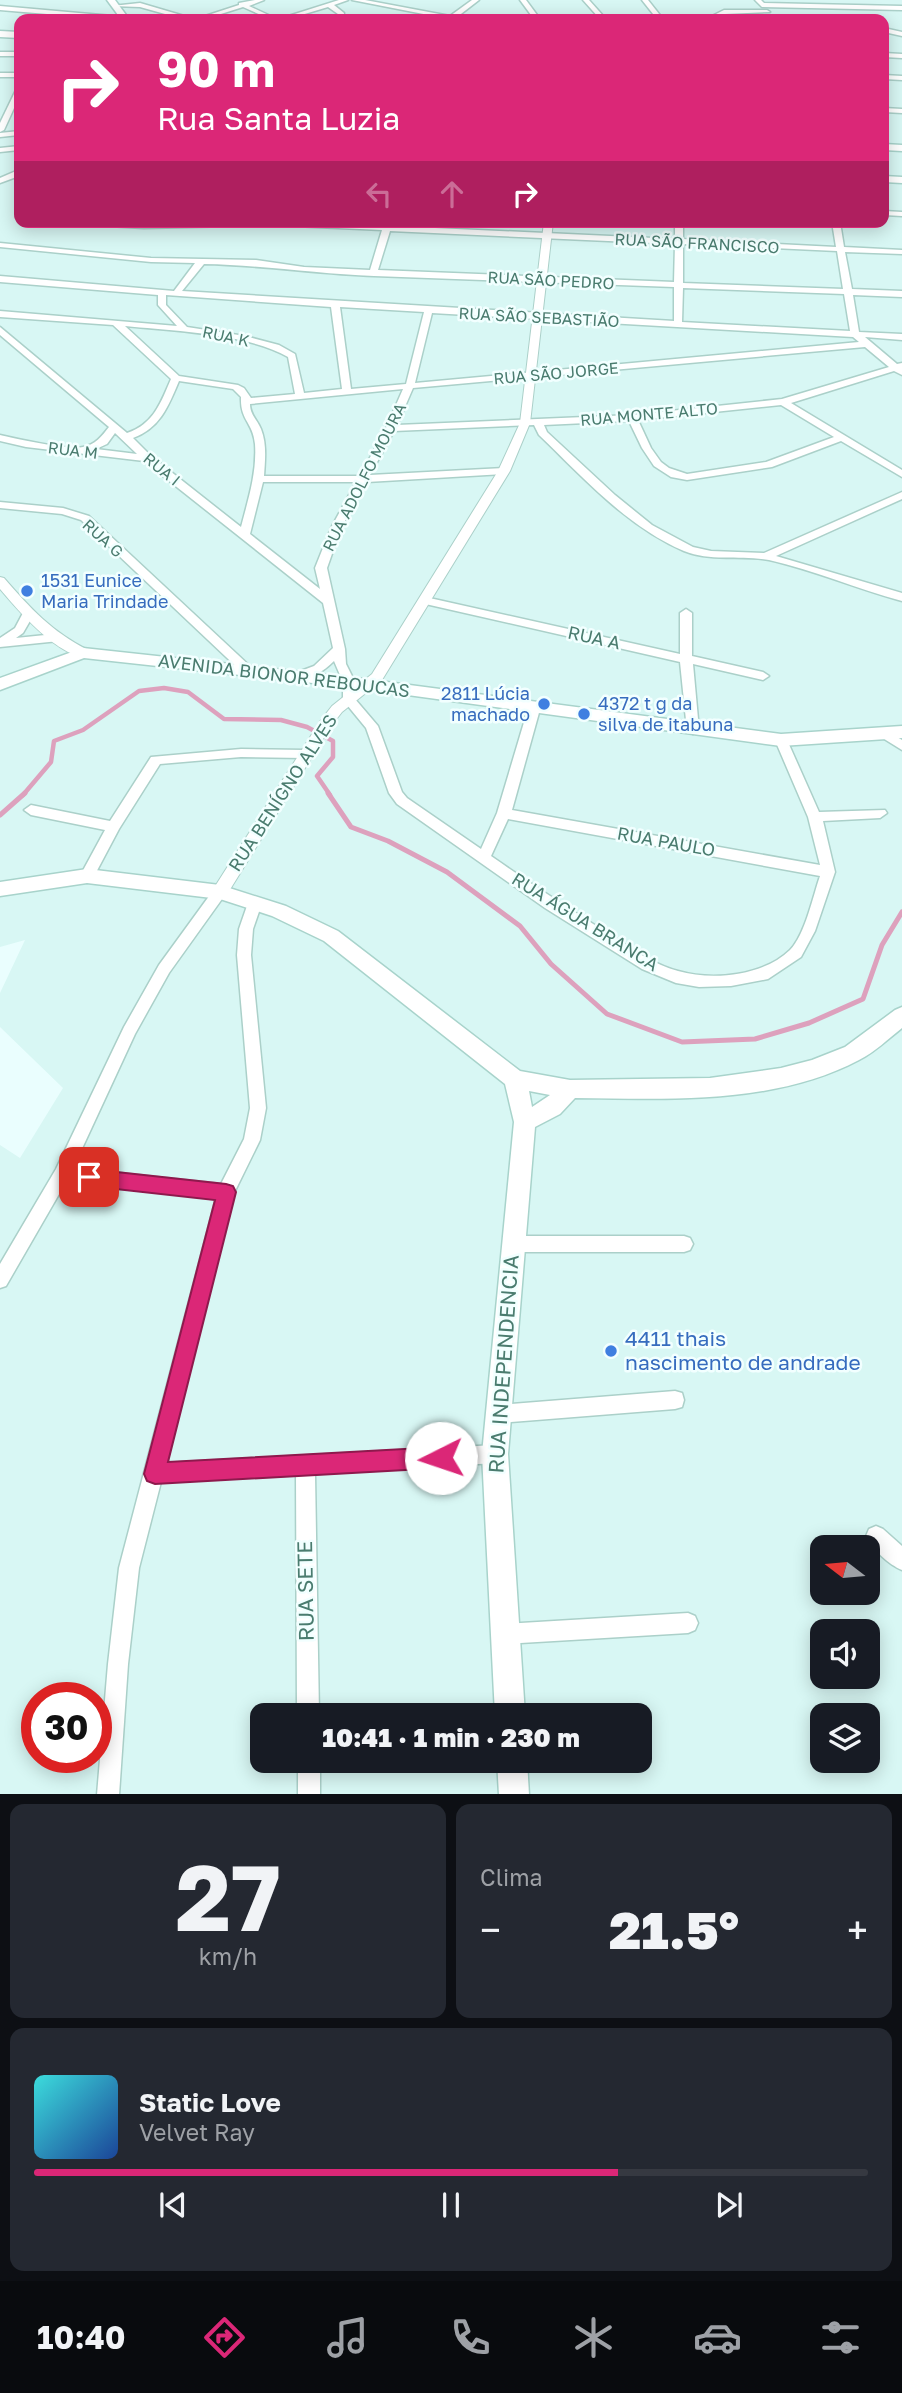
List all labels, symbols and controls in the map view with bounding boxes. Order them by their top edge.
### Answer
text: 90 m [157,39,275,98]
icon: right [42,42,133,133]
text: Rua Santa Luzia [157,99,400,137]
icon: left [360,175,398,213]
icon: ahead [433,175,471,213]
icon: right [506,175,544,213]
street label: RUA SÃO FRANCISCO [614,229,780,257]
street label: RUA SÃO PEDRO [487,267,615,293]
street label: RUA SÃO SEBASTIÃO [458,303,620,331]
street label: RUA K [201,321,251,351]
street label: RUA SÃO JORGE [493,358,619,388]
street label: RUA MONTE ALTO [579,398,719,430]
street label: RUA ADOLFO MOURA [318,399,410,554]
street label: RUA M [47,437,99,463]
street label: RUA I [140,448,184,490]
street label: RUA G [79,515,127,561]
place label: 1531 Eunice Maria Trindade [41,569,168,612]
marker: 1531 Eunice Maria Trindade [19,583,35,599]
street label: RUA A [566,621,623,653]
street label: AVENIDA BIONOR REBOUCAS [157,649,411,701]
place label: 2811 Lúcia machado [441,682,530,725]
place label: 4372 t g da silva de itabuna [598,692,733,735]
marker: 2811 Lúcia machado [536,696,552,712]
marker: 4372 t g da silva de itabuna [576,706,592,722]
street label: RUA BENÍGNO ALVES [223,710,341,875]
street label: RUA PAULO [615,822,717,860]
street label: RUA ÁGUA BRANCA [508,867,663,975]
pin [59,1147,119,1207]
icon: arrive [70,1158,108,1196]
street label: RUA INDEPENDENCIA [482,1254,524,1474]
place label: 4411 thais nascimento de andrade [625,1325,861,1375]
marker: 4411 thais nascimento de andrade [603,1343,619,1359]
position arrow [404,1421,478,1495]
north arrow [810,1535,880,1605]
map controls [810,1535,880,1773]
street label: RUA SETE [291,1541,319,1641]
button: sound [810,1619,880,1689]
speed limit sign: 30 [21,1682,112,1773]
button: layers [810,1703,880,1773]
text: 10:41 · 1 min · 230 m [322,1722,580,1753]
text: 27 [175,1842,281,1951]
text: Clima [480,1863,543,1891]
text: 21.5° [609,1898,739,1960]
text: − [480,1907,501,1952]
text: + [847,1907,868,1952]
text: km/h [199,1942,257,1970]
text: Static Love [139,2087,281,2118]
text: Velvet Ray [139,2118,255,2146]
icon: previous [154,2186,192,2224]
icon: pause [432,2186,470,2224]
icon: next [710,2186,748,2224]
icon: directions [200,2313,249,2362]
icon: music [323,2313,372,2362]
icon: phone [446,2313,495,2362]
icon: climate [569,2313,618,2362]
icon: car [693,2313,742,2362]
icon: filters [816,2313,865,2362]
text: 10:40 [37,2318,125,2356]

